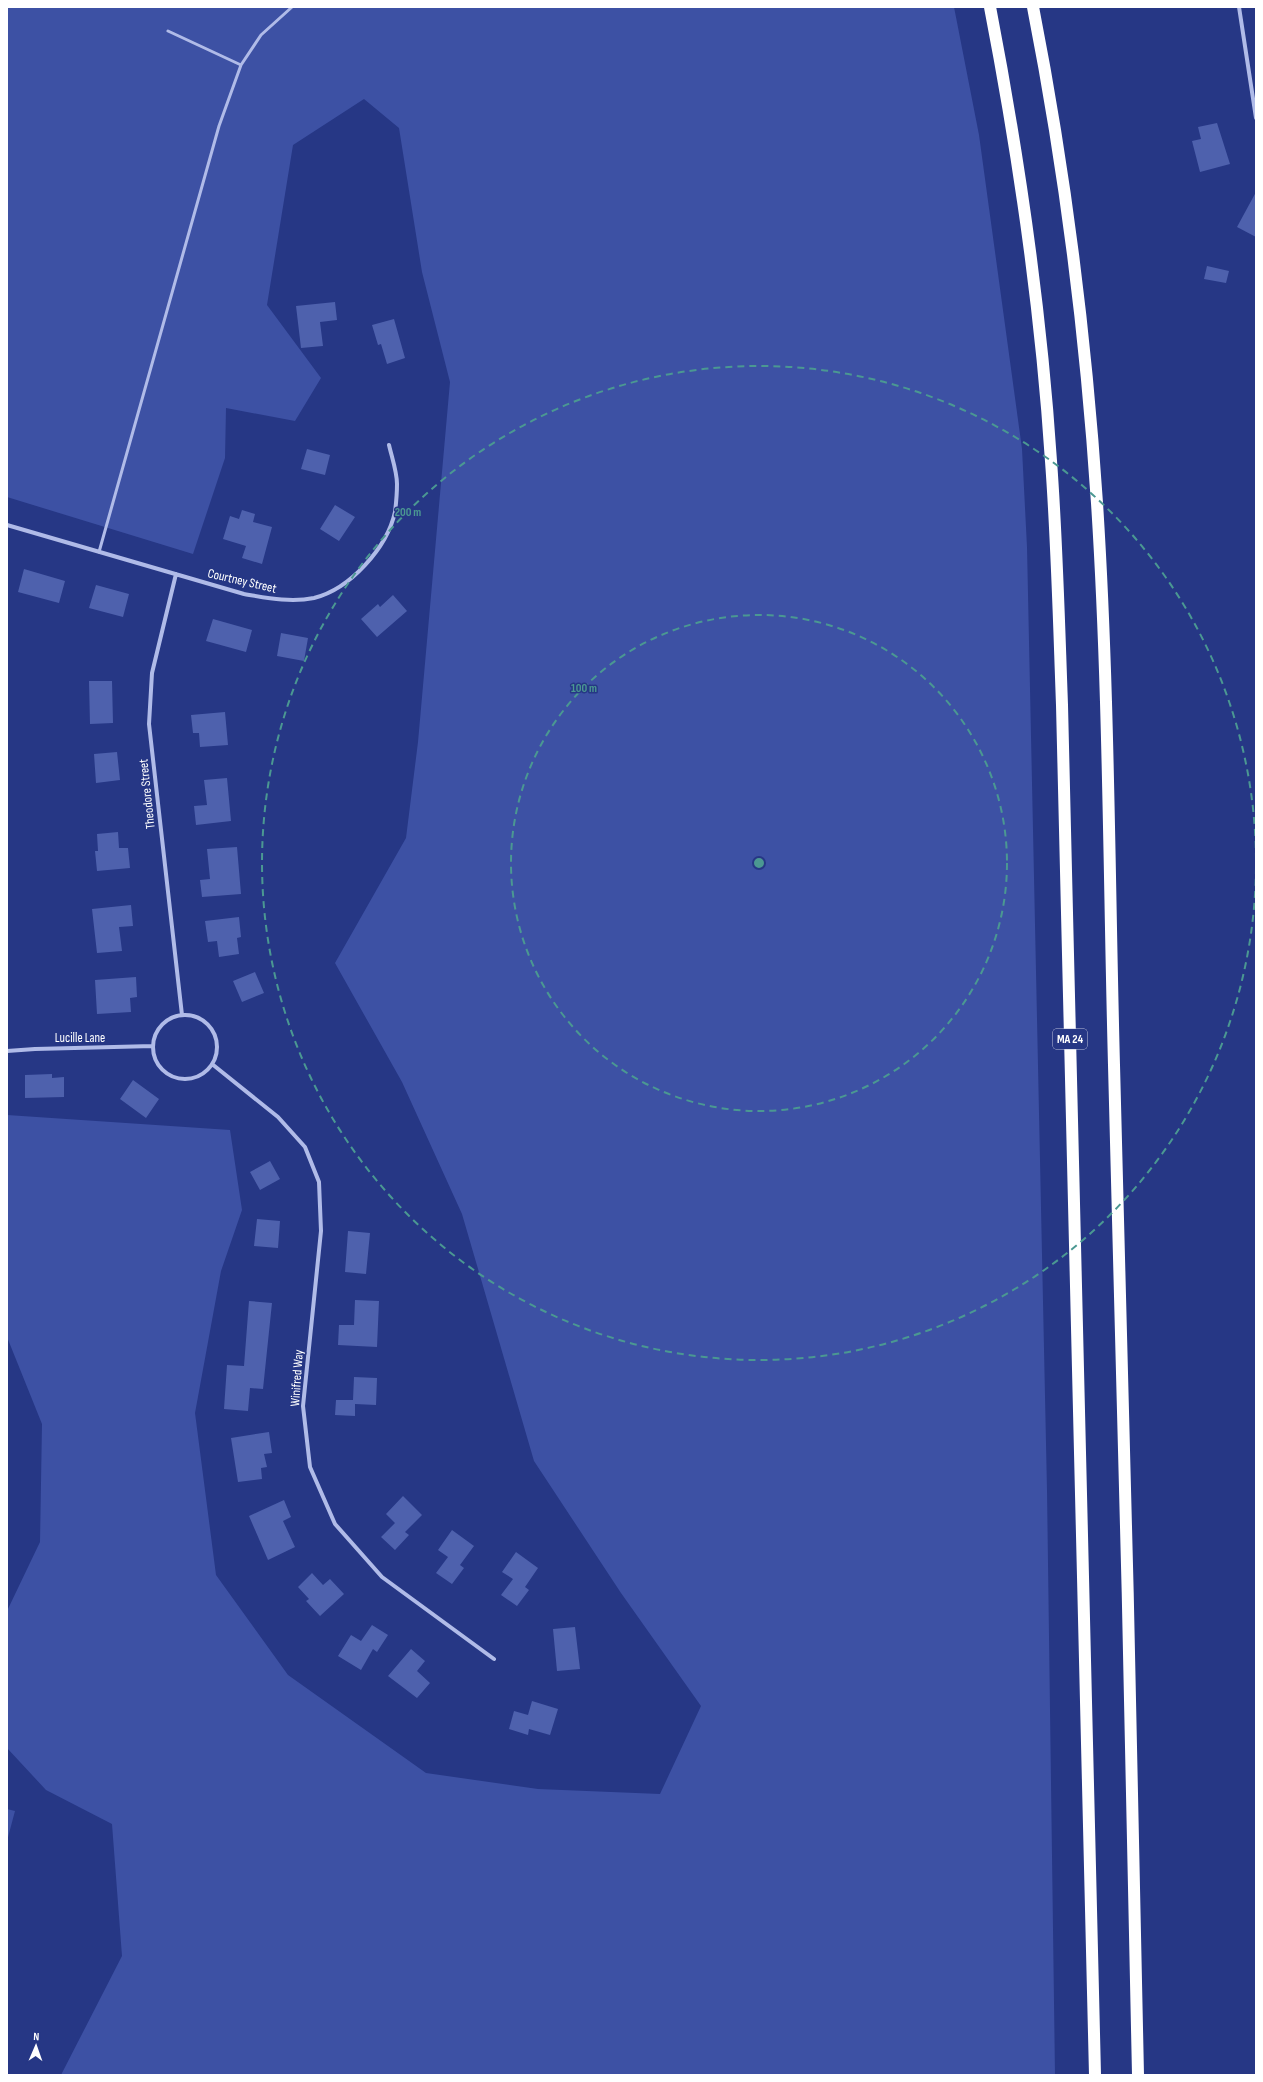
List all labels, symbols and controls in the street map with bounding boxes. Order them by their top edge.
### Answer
text: 200 m [395,505,421,520]
street label: Courtney Street [206,565,278,597]
text: 100 m [571,681,597,696]
street label: Theodore Street [135,758,159,830]
centre of rings [752,856,766,870]
road number: MA 24 [1053,1029,1087,1049]
street label: Lucille Lane [55,1030,105,1046]
street label: Winifred Way [287,1349,307,1407]
north arrow [16,2026,56,2066]
text: N [33,2030,40,2043]

